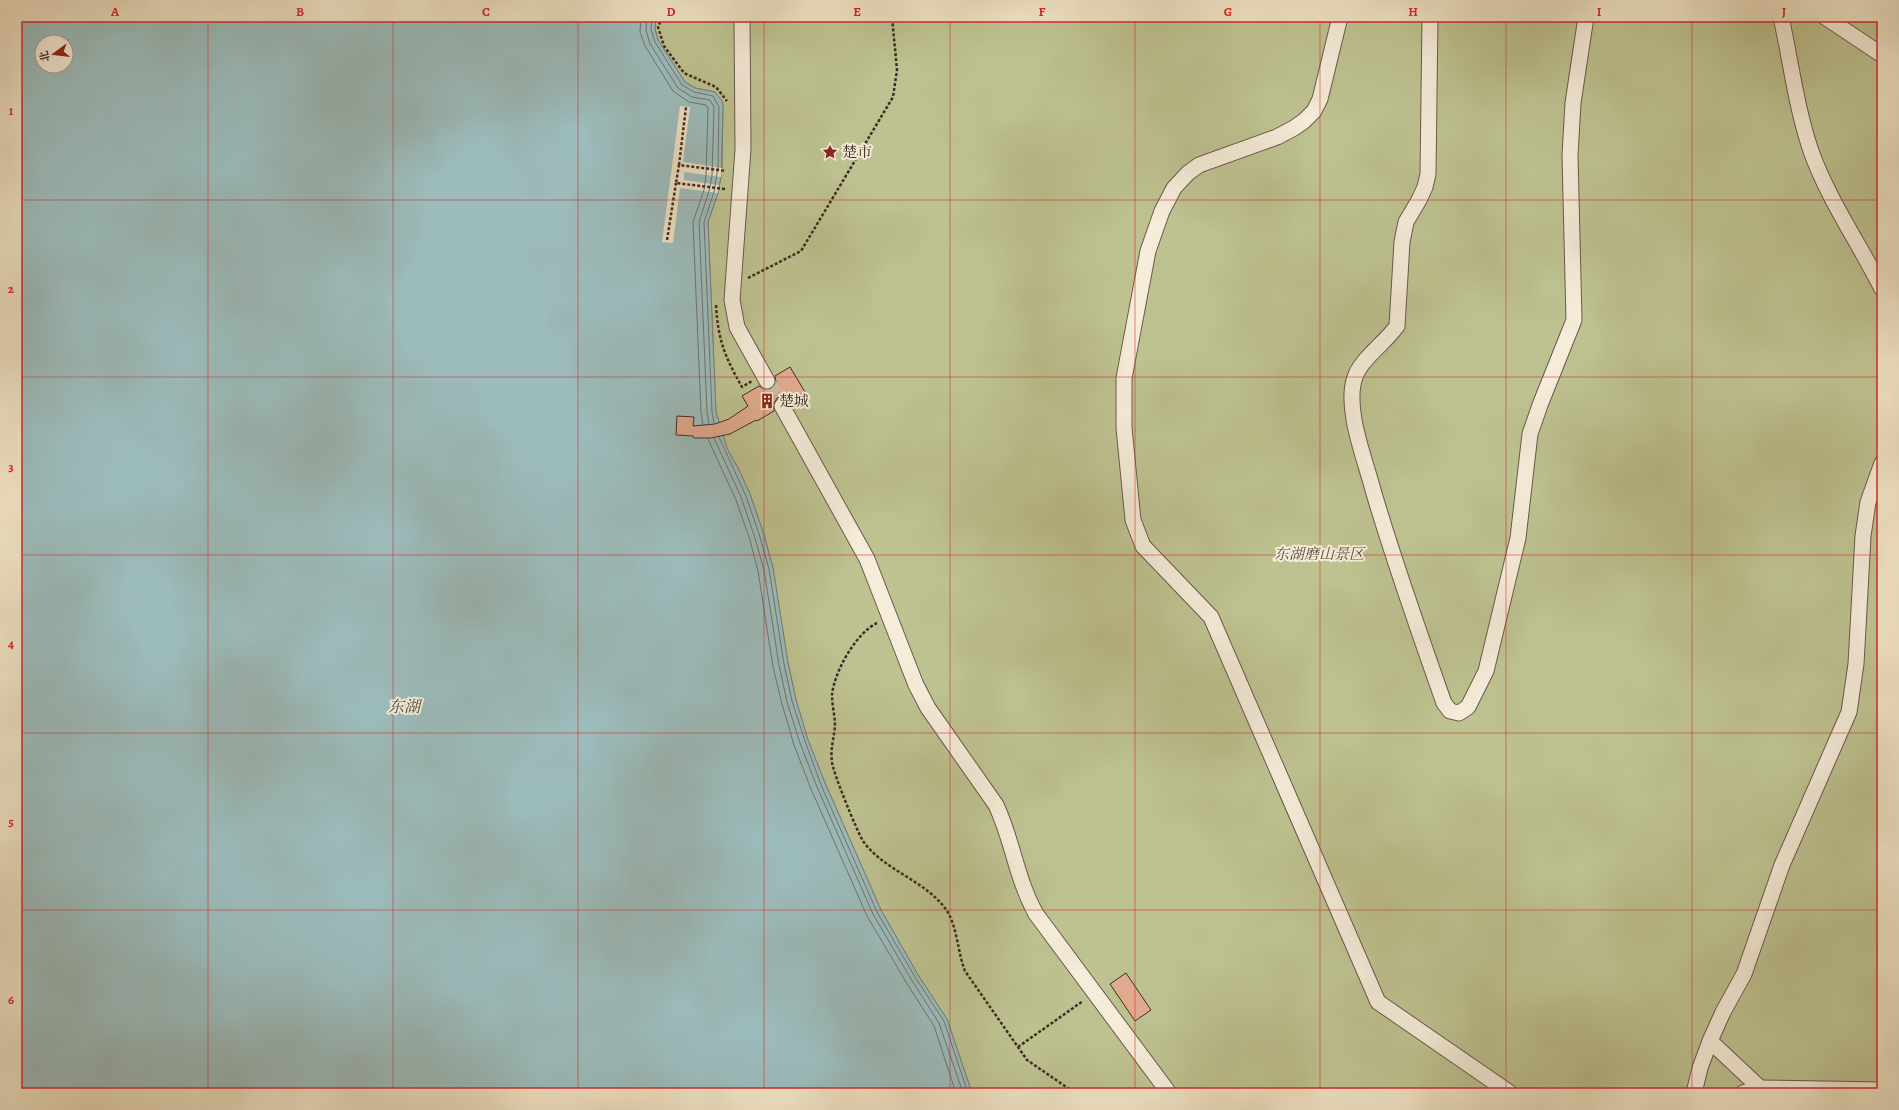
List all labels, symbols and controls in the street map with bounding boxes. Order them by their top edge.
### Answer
text: A [110,3,120,20]
text: B [296,3,304,20]
text: C [482,3,490,20]
text: D [666,3,676,20]
text: E [853,3,861,20]
text: F [1039,3,1046,20]
text: G [1224,3,1232,20]
text: H [1408,3,1418,20]
text: I [1597,3,1602,20]
text: J [1782,3,1786,20]
north arrow [34,34,74,74]
text: 北 [36,49,53,64]
text: 1 [9,102,14,119]
place label: 楚市 [842,142,872,162]
place icon: 楚市 [821,143,839,161]
text: 2 [8,280,15,297]
place label: 楚城 [779,391,809,411]
building icon: 楚城 [758,392,776,410]
text: 3 [8,458,14,475]
park label: 东湖磨山景区 [1274,544,1366,564]
text: 4 [8,635,14,652]
water label: 东湖 [388,696,423,718]
text: 5 [8,813,14,830]
text: 6 [8,991,14,1008]

